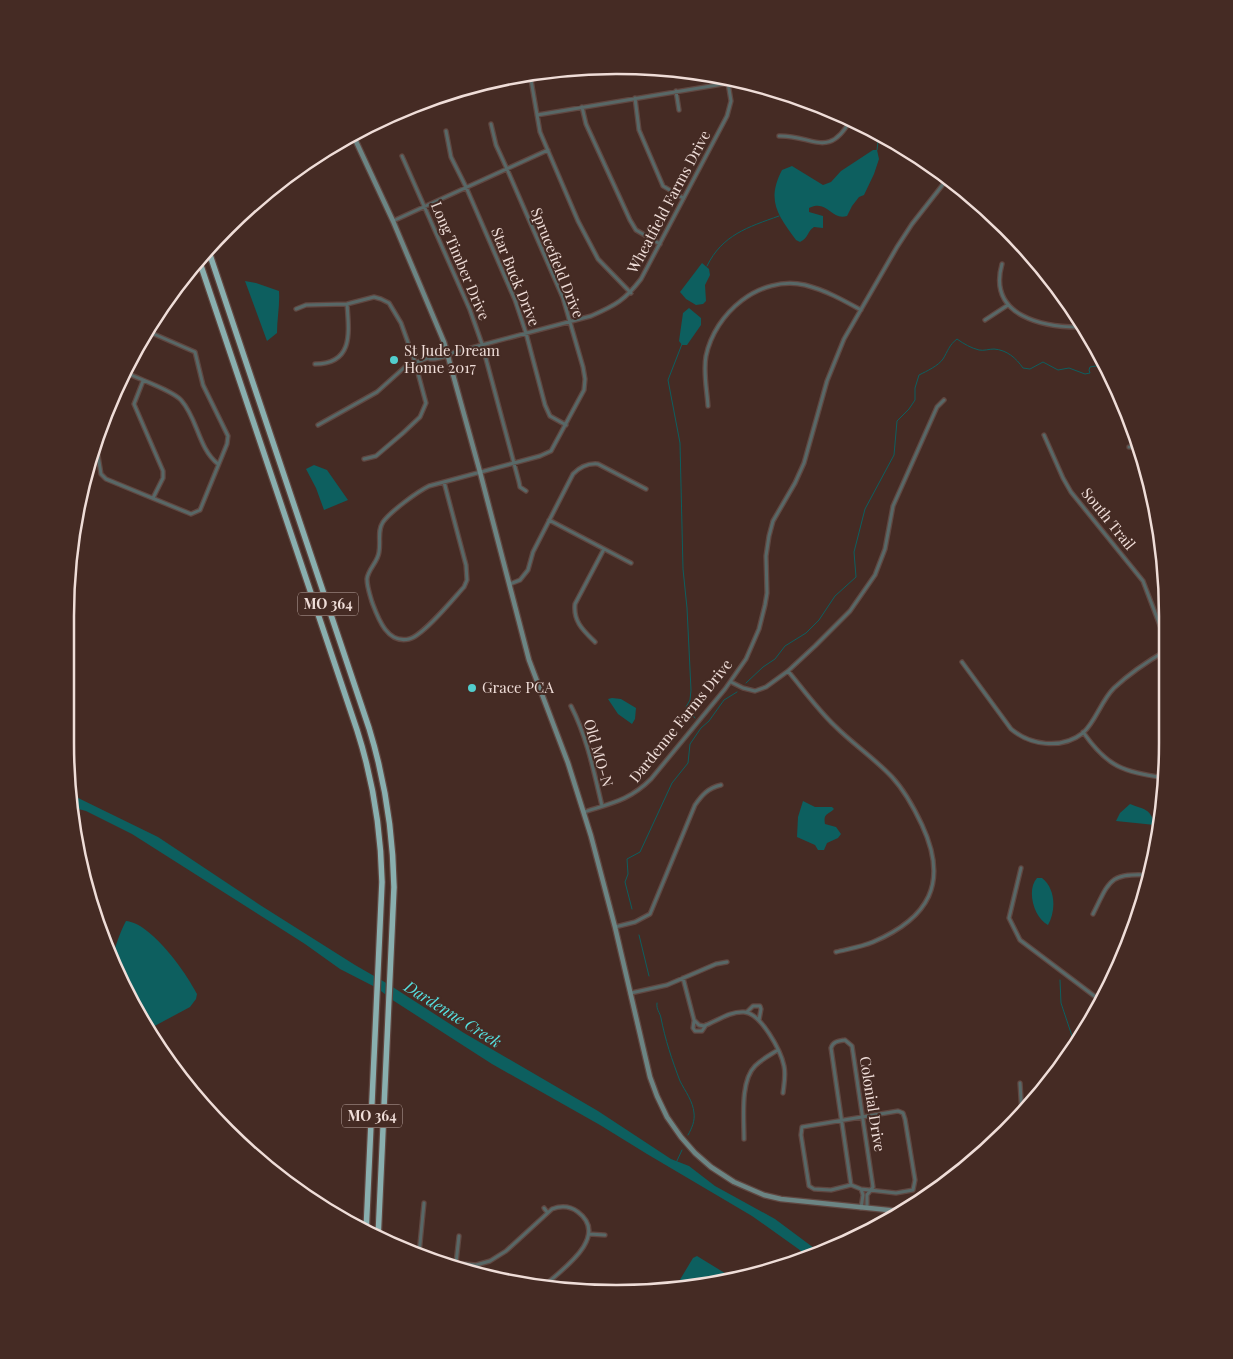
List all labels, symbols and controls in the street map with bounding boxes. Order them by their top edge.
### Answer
street label: Wheatfield Farms Drive [621,127,714,277]
street label: Long Timber Drive [427,198,495,323]
street label: Sprucefield Drive [527,205,589,321]
street label: Star Buck Drive [487,224,545,329]
place label: St Jude Dream Home 2017 [404,340,501,377]
marker: St Jude Dream Home 2017 [388,354,400,366]
street label: South Trail [1078,483,1140,554]
road number: MO 364 [298,592,358,616]
street label: Dardenne Farms Drive [624,655,736,786]
place label: Grace PCA [482,677,554,697]
marker: Grace PCA [466,682,478,694]
street label: Old MO-N [580,716,618,789]
water label: Dardenne Creek [400,975,506,1052]
street label: Colonial Drive [856,1055,890,1153]
road number: MO 364 [342,1104,402,1128]

